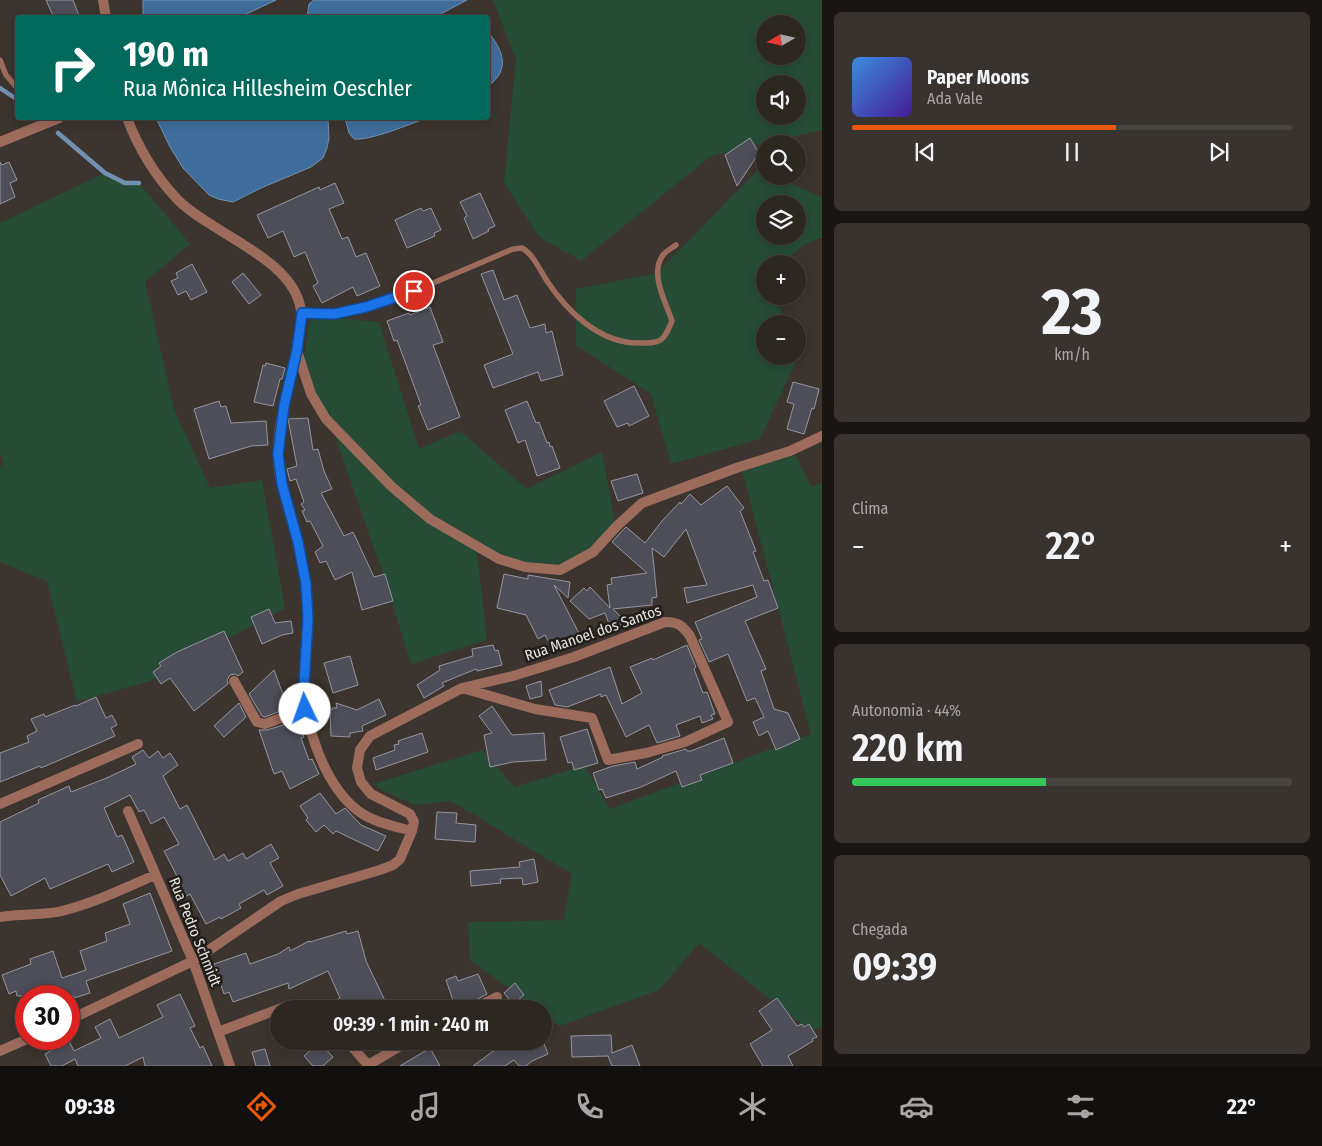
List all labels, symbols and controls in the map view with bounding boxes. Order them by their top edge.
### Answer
north arrow [756,15,806,65]
map controls [756,15,806,365]
text: 190 m [123,33,209,75]
icon: right [40,35,105,100]
text: Paper Moons [927,66,1029,89]
text: Rua Mônica Hillesheim Oeschler [123,75,412,102]
button: sound [756,75,806,125]
text: Ada Vale [927,89,983,108]
button: search [756,135,806,185]
icon: previous [911,138,939,166]
icon: pause [1058,138,1086,166]
icon: next [1205,138,1233,166]
button: layers [756,195,806,245]
button: + [756,255,806,305]
pin [393,270,435,312]
text: 23 [1042,273,1102,351]
icon: arrive [400,277,428,305]
button: − [756,315,806,365]
text: km/h [1054,345,1090,364]
text: Clima [852,499,888,518]
text: 22° [1046,523,1098,569]
text: − [852,530,865,563]
text: + [1279,530,1292,563]
street label: Rua Manoel dos Santos [522,601,664,665]
position arrow [278,682,330,734]
text: Autonomia · 44% [852,701,961,720]
text: 220 km [852,725,964,771]
street label: Rua Pedro Schmidt [165,875,225,989]
text: Chegada [852,920,908,939]
text: 09:39 [852,944,937,990]
speed limit sign: 30 [15,985,80,1050]
text: 09:39 · 1 min · 240 m [333,1013,489,1036]
icon: directions [244,1089,279,1124]
icon: music [408,1089,443,1124]
icon: phone [572,1089,607,1124]
icon: climate [735,1089,770,1124]
icon: car [899,1089,934,1124]
icon: filters [1063,1089,1098,1124]
text: 09:38 [64,1093,115,1120]
text: 22° [1227,1093,1258,1120]

